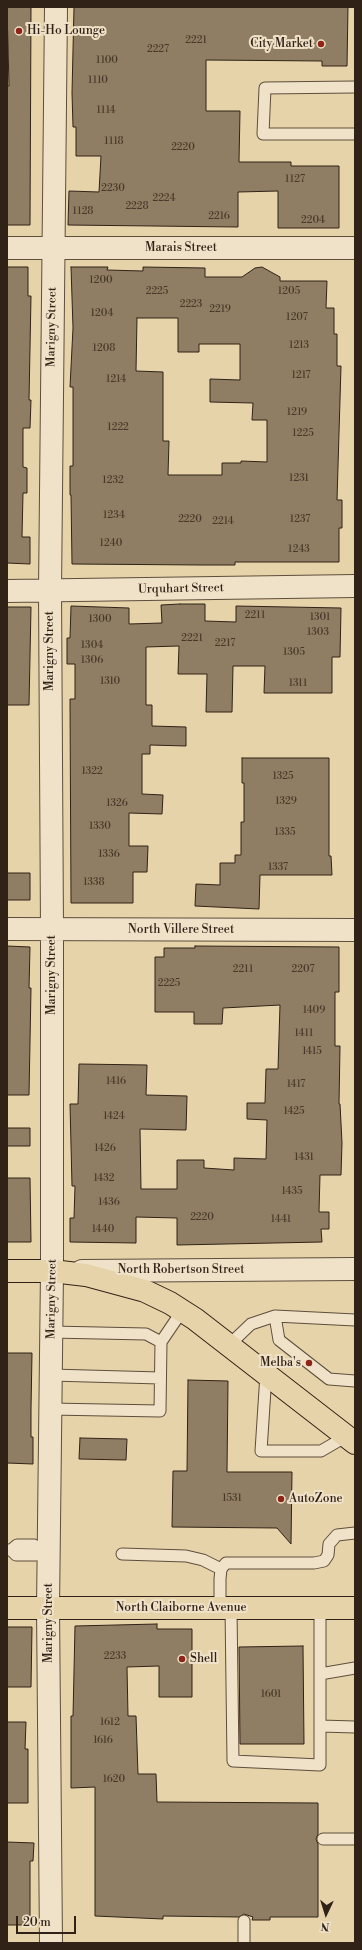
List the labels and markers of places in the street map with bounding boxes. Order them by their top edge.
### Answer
place label: Hi-Ho Lounge [27,24,105,38]
marker: Hi-Ho Lounge [14,26,24,36]
place label: City Market [250,37,313,51]
marker: City Market [316,39,326,49]
place label: Melba's [260,1356,301,1370]
marker: Melba's [304,1358,314,1368]
place label: AutoZone [289,1492,343,1506]
marker: AutoZone [276,1494,286,1504]
place label: Shell [190,1652,217,1666]
marker: Shell [177,1654,187,1664]

